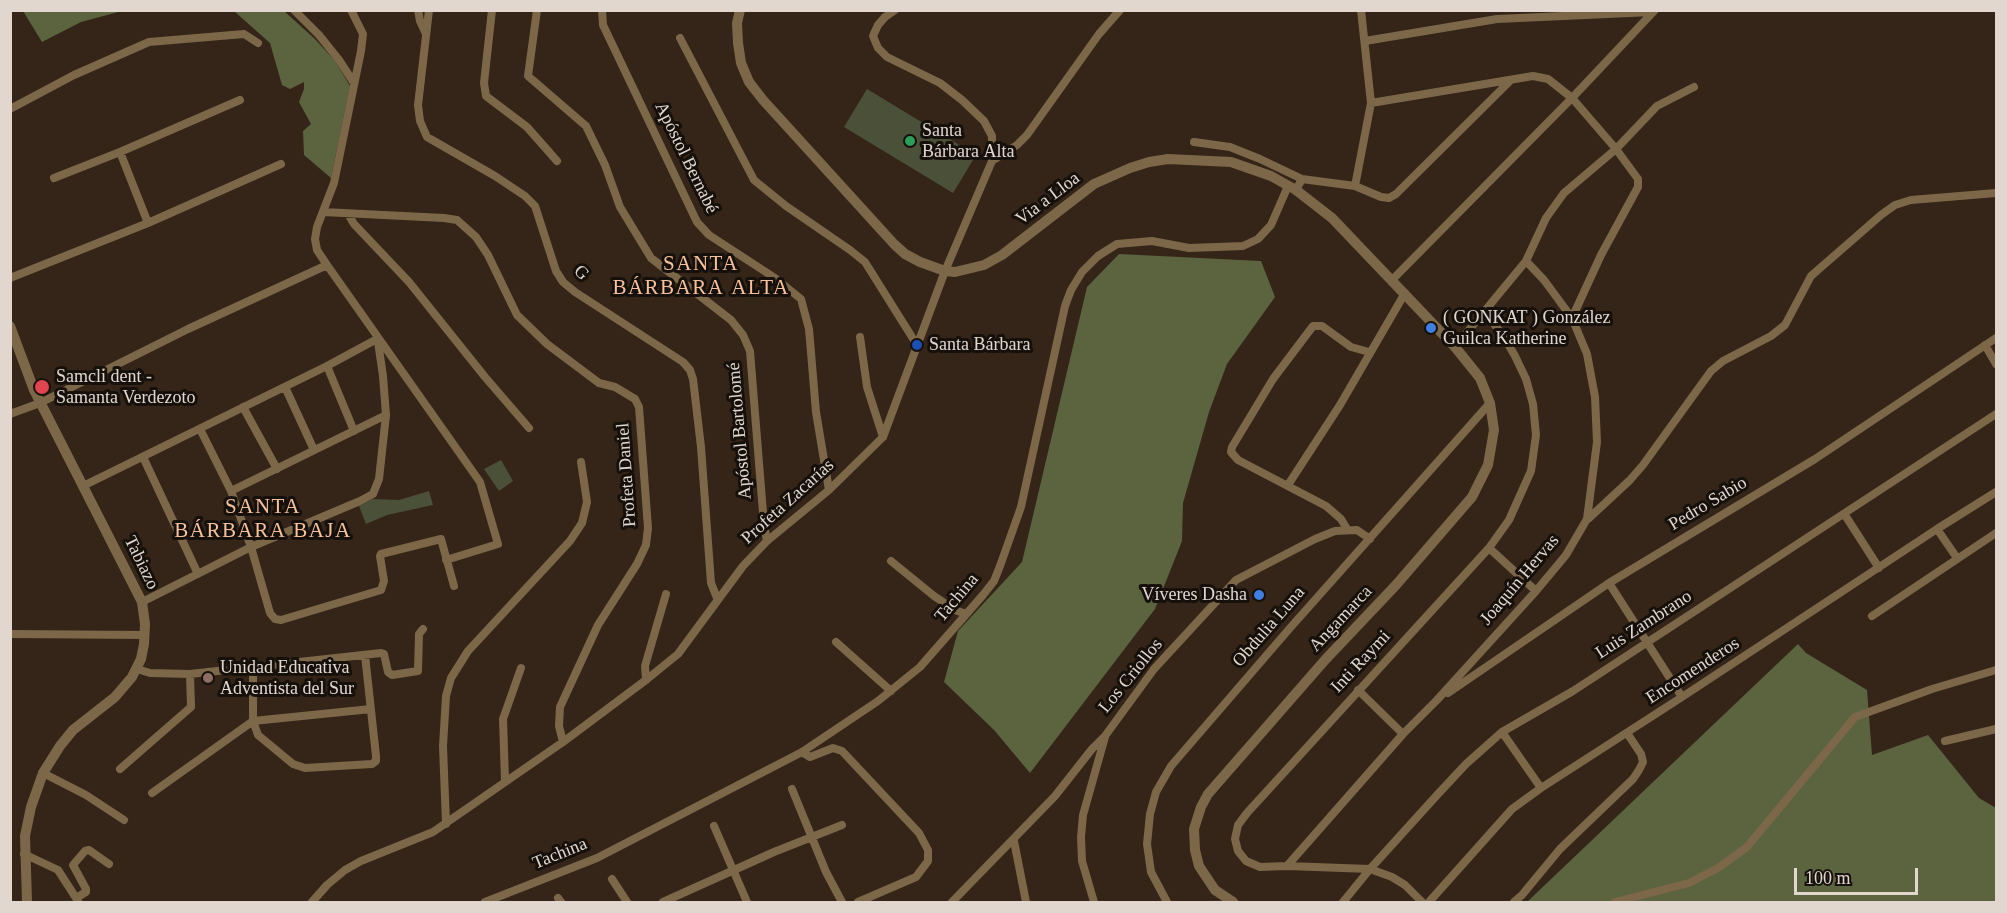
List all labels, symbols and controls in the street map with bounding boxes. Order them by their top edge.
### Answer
street label: Apóstol Bernabé [650,99,722,217]
place label: Santa Bárbara Alta [922,120,1014,162]
marker: Santa Bárbara Alta [903,134,917,148]
street label: Via a Lloa [1012,168,1084,230]
district label: SANTA BÁRBARA ALTA [612,251,790,301]
street label: G [569,261,593,285]
place label: ( GONKAT ) González Guilca Katherine [1443,307,1610,350]
marker: ( GONKAT ) González Guilca Katherine [1424,321,1438,335]
place label: Santa Bárbara [929,334,1030,356]
marker: Santa Bárbara [910,338,924,352]
street label: Apóstol Bartolomé [723,362,757,500]
place label: Samcli dent - Samanta Verdezoto [56,366,195,409]
marker: Samcli dent - Samanta Verdezoto [33,378,51,396]
street label: Profeta Daniel [613,422,641,528]
street label: Profeta Zacarías [737,455,839,549]
street label: Pedro Sabio [1665,472,1751,536]
district label: SANTA BÁRBARA BAJA [174,494,352,544]
street label: Joaquín Hervas [1476,530,1564,630]
street label: Tabiazo [119,533,163,593]
street label: Tachina [931,569,983,627]
street label: Angamarca [1305,581,1377,657]
street label: Obdulia Luna [1228,582,1310,672]
place label: Víveres Dasha [1142,584,1247,606]
street label: Luis Zambrano [1592,586,1696,664]
marker: Víveres Dasha [1252,588,1266,602]
street label: Inti Raymi [1327,626,1395,698]
street label: Encomenderos [1642,633,1744,709]
street label: Los Criollos [1094,634,1168,718]
place label: Unidad Educativa Adventista del Sur [220,657,354,700]
marker: Unidad Educativa Adventista del Sur [201,671,215,685]
street label: Tachina [530,833,590,875]
scale bar [1797,856,1922,894]
text: 100 m [1805,868,1851,888]

